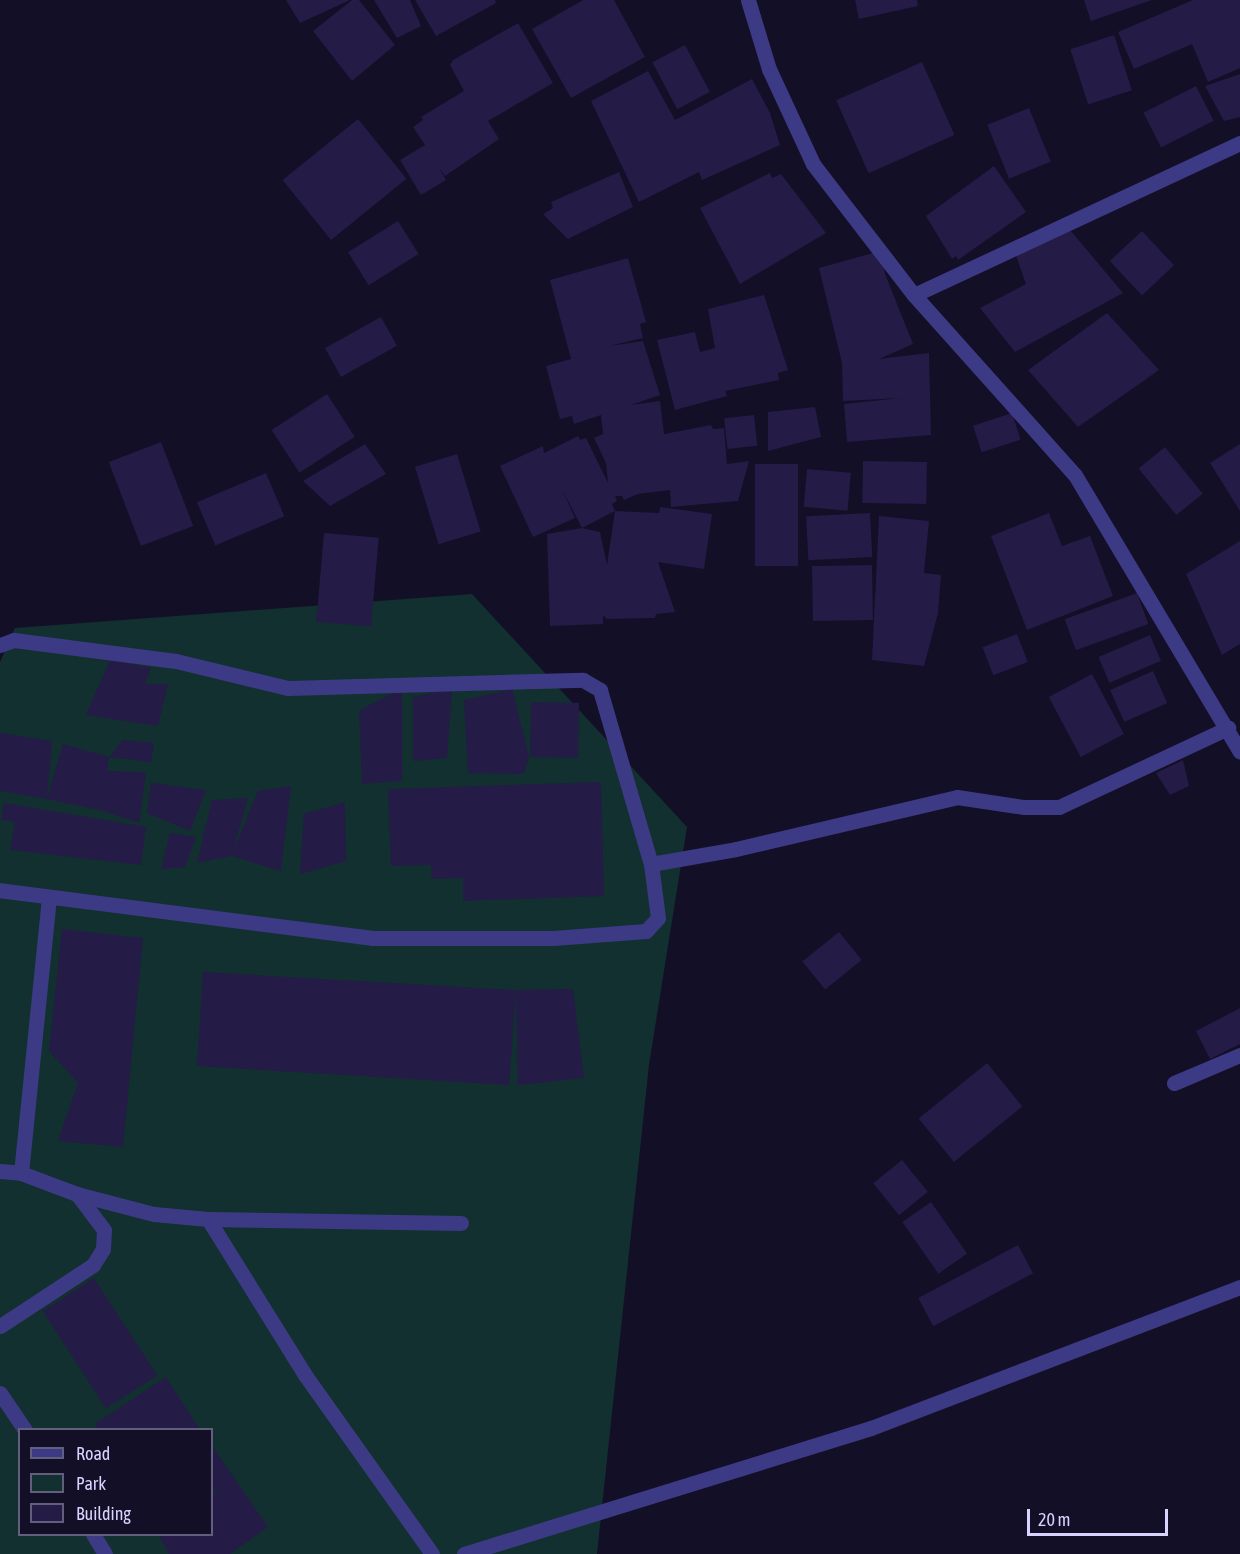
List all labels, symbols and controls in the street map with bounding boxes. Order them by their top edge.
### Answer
legend [18,1428,213,1536]
text: Road [76,1443,110,1464]
text: Park [76,1473,106,1494]
scale bar [1030,1497,1171,1535]
text: Building [76,1503,131,1524]
text: 20 m [1038,1509,1070,1530]

